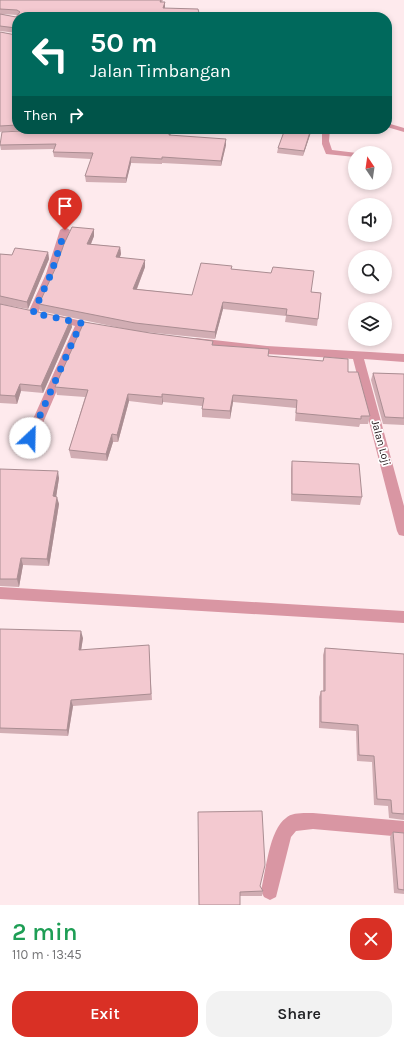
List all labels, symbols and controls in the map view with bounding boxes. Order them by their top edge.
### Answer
text: 50 m [90,26,158,59]
icon: left [24,28,76,80]
text: Jalan Timbangan [90,60,231,82]
icon: right [65,104,87,126]
text: Then [24,106,57,124]
north arrow [348,146,392,190]
map controls [348,146,392,346]
pin [48,189,82,230]
icon: arrive [54,195,76,217]
button: sound [348,198,392,242]
button: search [348,250,392,294]
button: layers [348,302,392,346]
position arrow [9,417,51,459]
street label: Jalan Loji [369,419,393,467]
text: 2 min [12,918,78,946]
button: close [350,918,392,960]
text: 110 m · 13:45 [12,947,82,962]
button: Exit [12,991,198,1037]
button: Share [206,991,392,1037]

